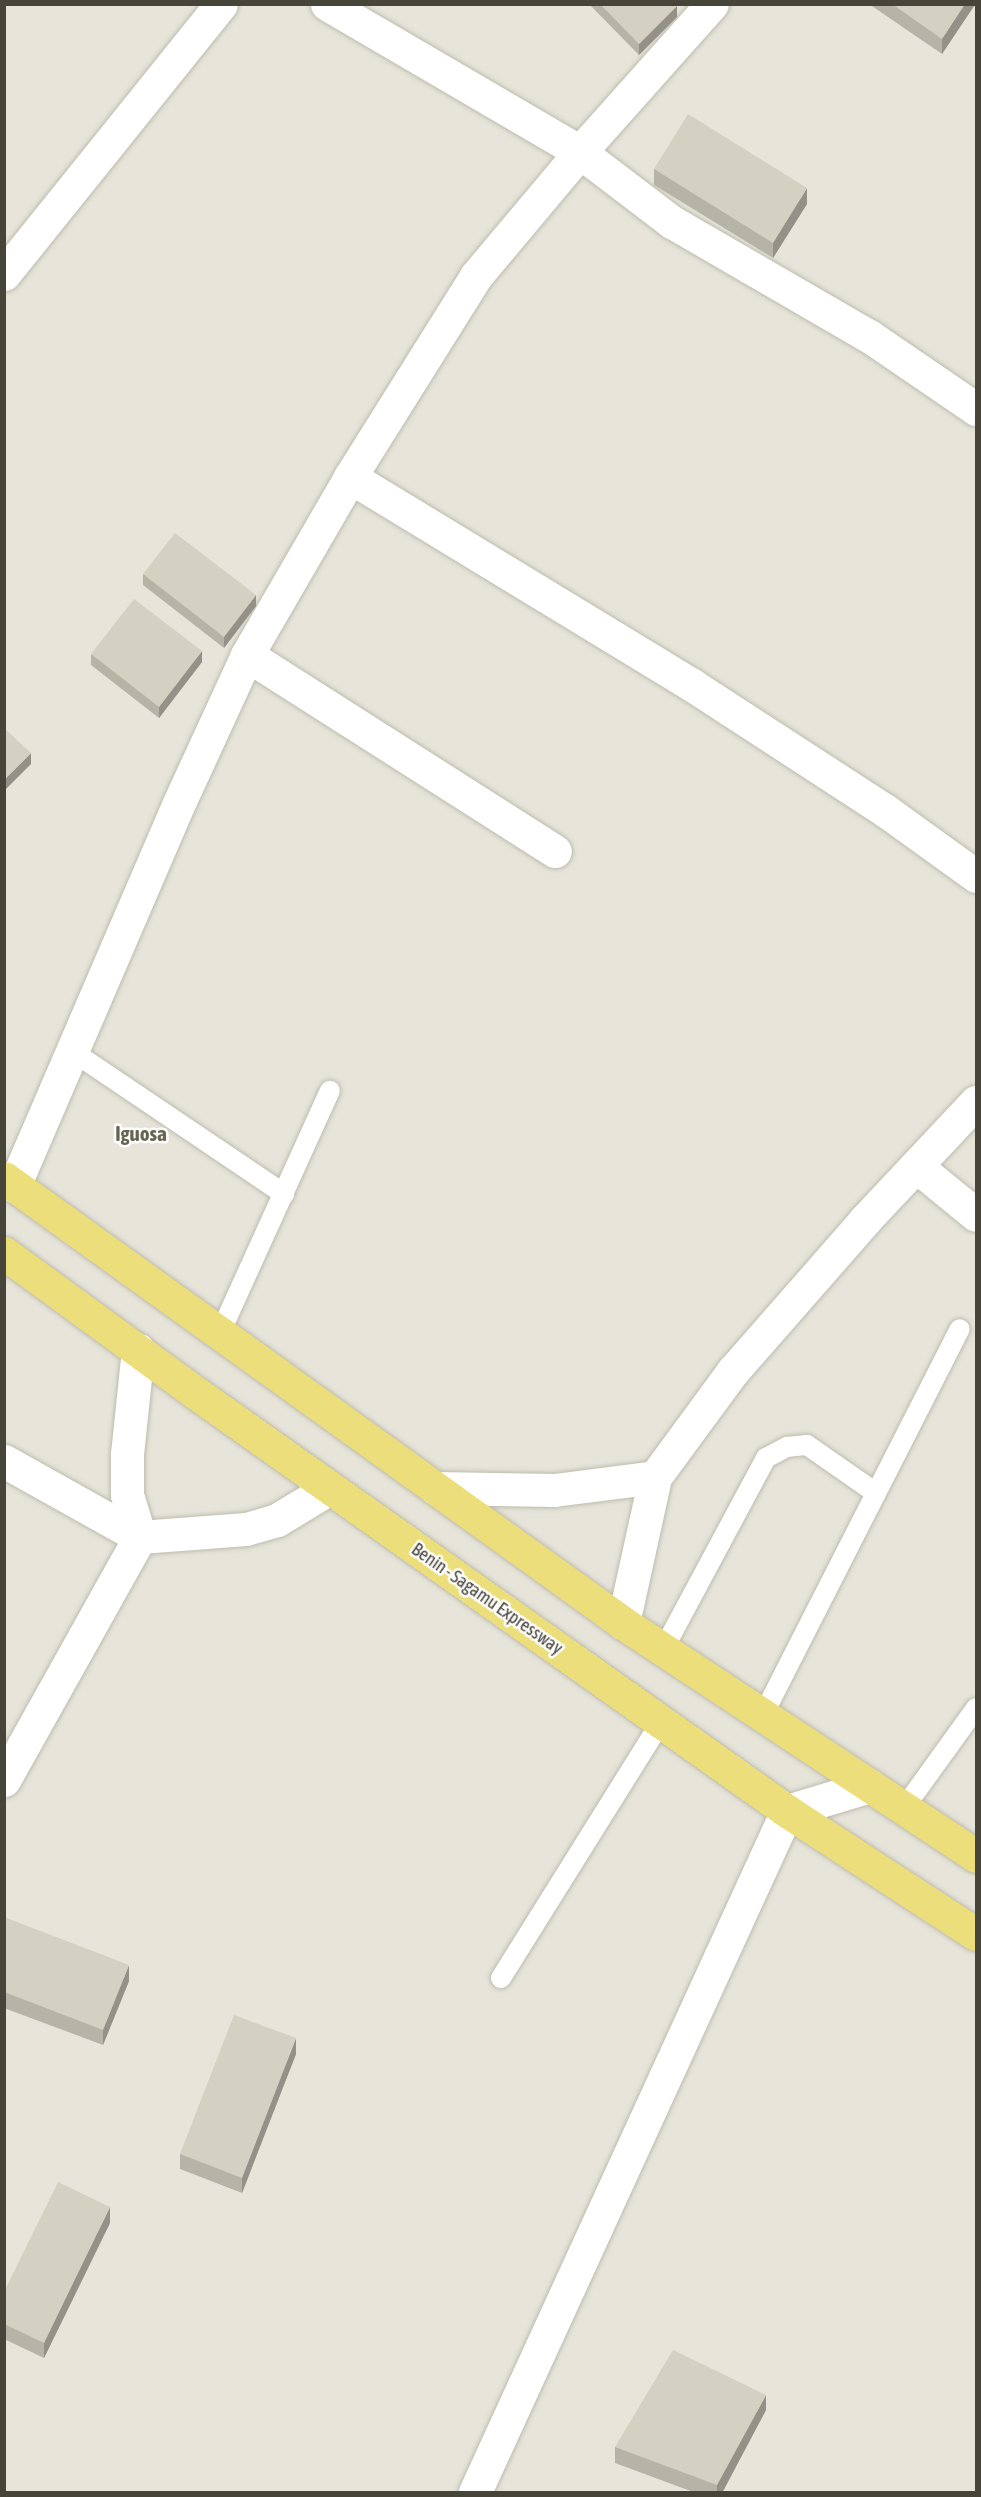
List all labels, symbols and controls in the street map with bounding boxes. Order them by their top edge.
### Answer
district label: Iguosa [115,1120,167,1146]
street label: Benin - Sagamu Expressway [407,1539,567,1659]

